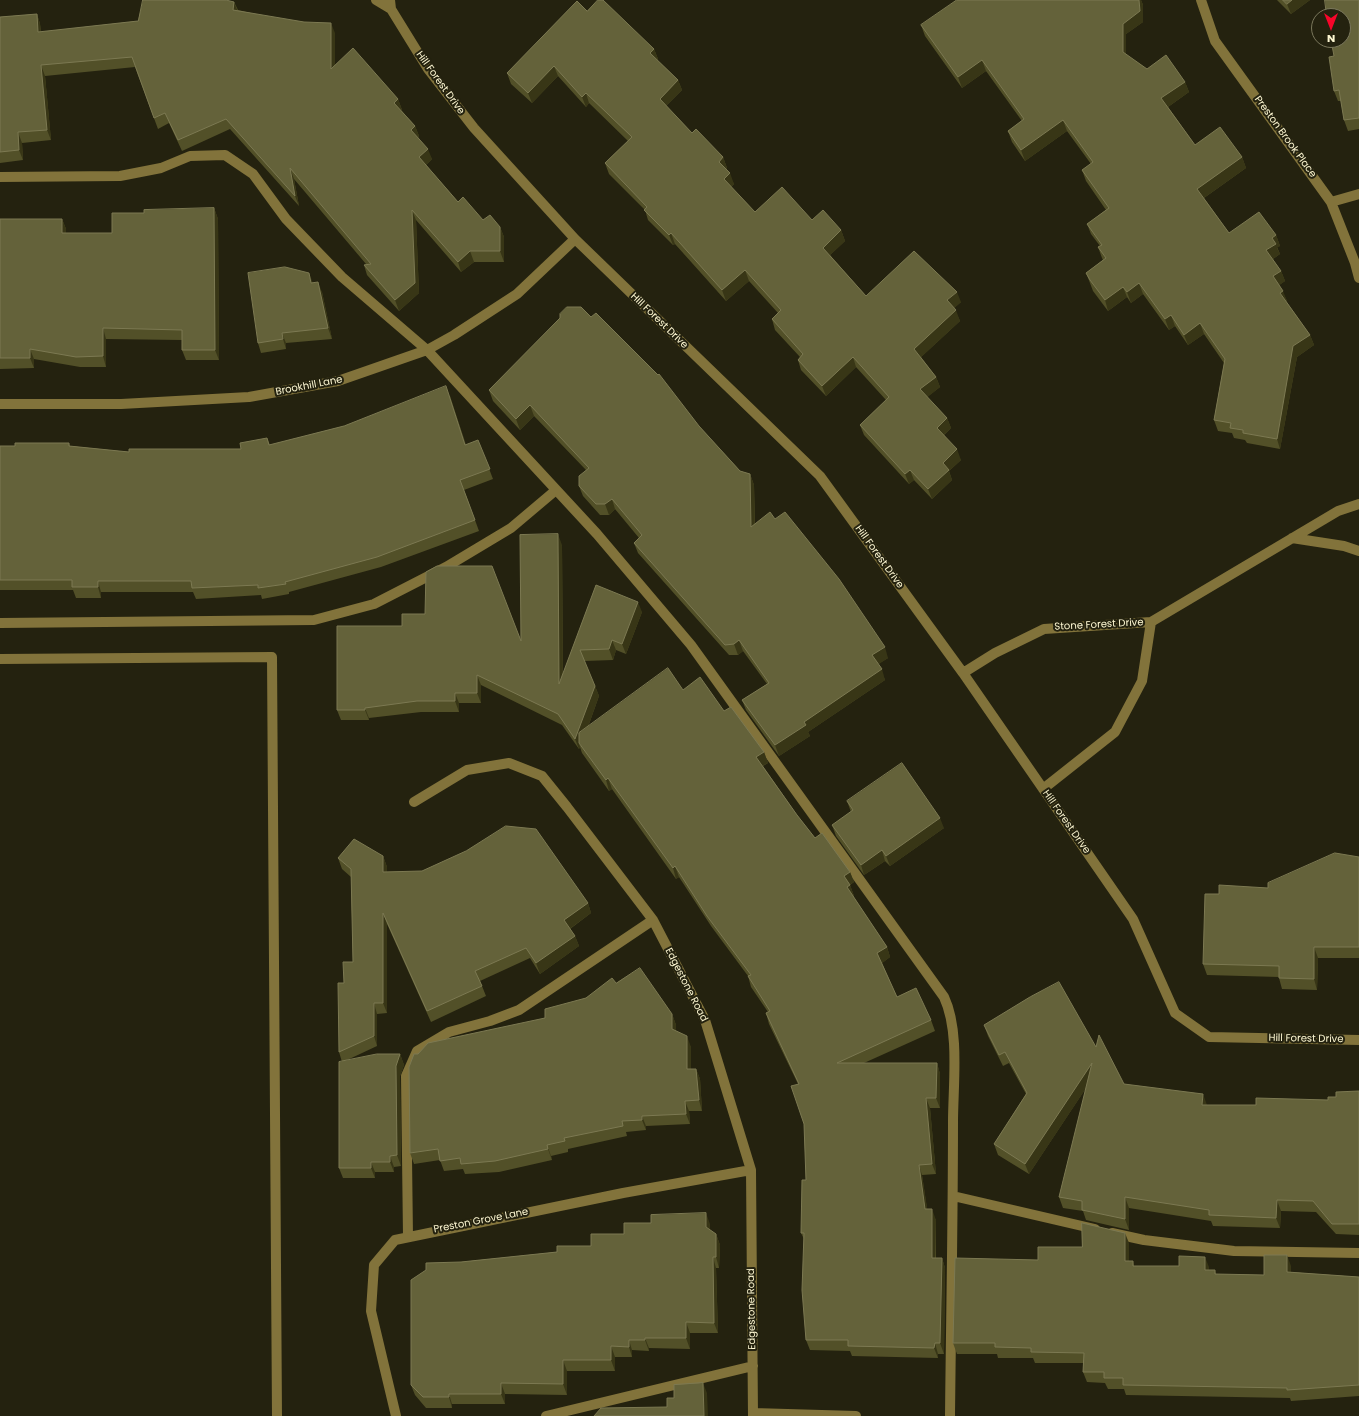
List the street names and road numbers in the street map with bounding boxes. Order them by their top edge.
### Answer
street label: Hill Forest Drive [413,49,467,117]
street label: Preston Brook Place [1251,94,1319,180]
street label: Hill Forest Drive [628,291,690,351]
street label: Brookhill Lane [275,374,343,398]
street label: Hill Forest Drive [852,523,906,591]
street label: Stone Forest Drive [1054,617,1144,633]
street label: Hill Forest Drive [1040,788,1092,856]
street label: Edgestone Road [662,946,710,1024]
street label: Hill Forest Drive [1268,1032,1344,1046]
street label: Preston Grove Lane [433,1206,529,1236]
street label: Edgestone Road [745,1268,759,1350]

